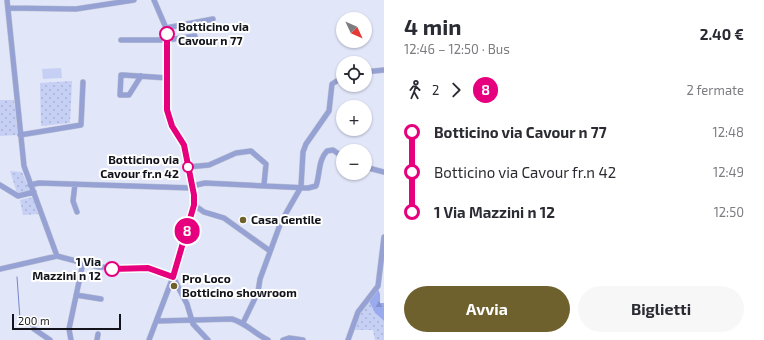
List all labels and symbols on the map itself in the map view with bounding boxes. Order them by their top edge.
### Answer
north arrow [336,12,372,48]
place label: Botticino via Cavour n 77 [178,19,249,47]
marker: Botticino via Cavour n 77 [159,26,175,42]
place label: Botticino via Cavour fr.n 42 [100,152,179,180]
marker: Botticino via Cavour fr.n 42 [182,161,194,173]
place label: Casa Gentile [251,212,322,226]
marker: Casa Gentile [238,215,248,225]
line badge: 8 [174,218,200,244]
place label: 1 Via Mazzini n 12 [32,254,101,282]
marker: 1 Via Mazzini n 12 [104,261,120,277]
place label: Pro Loco Botticino showroom [182,271,297,299]
marker: Pro Loco Botticino showroom [169,281,179,291]
scale bar [12,312,121,331]

